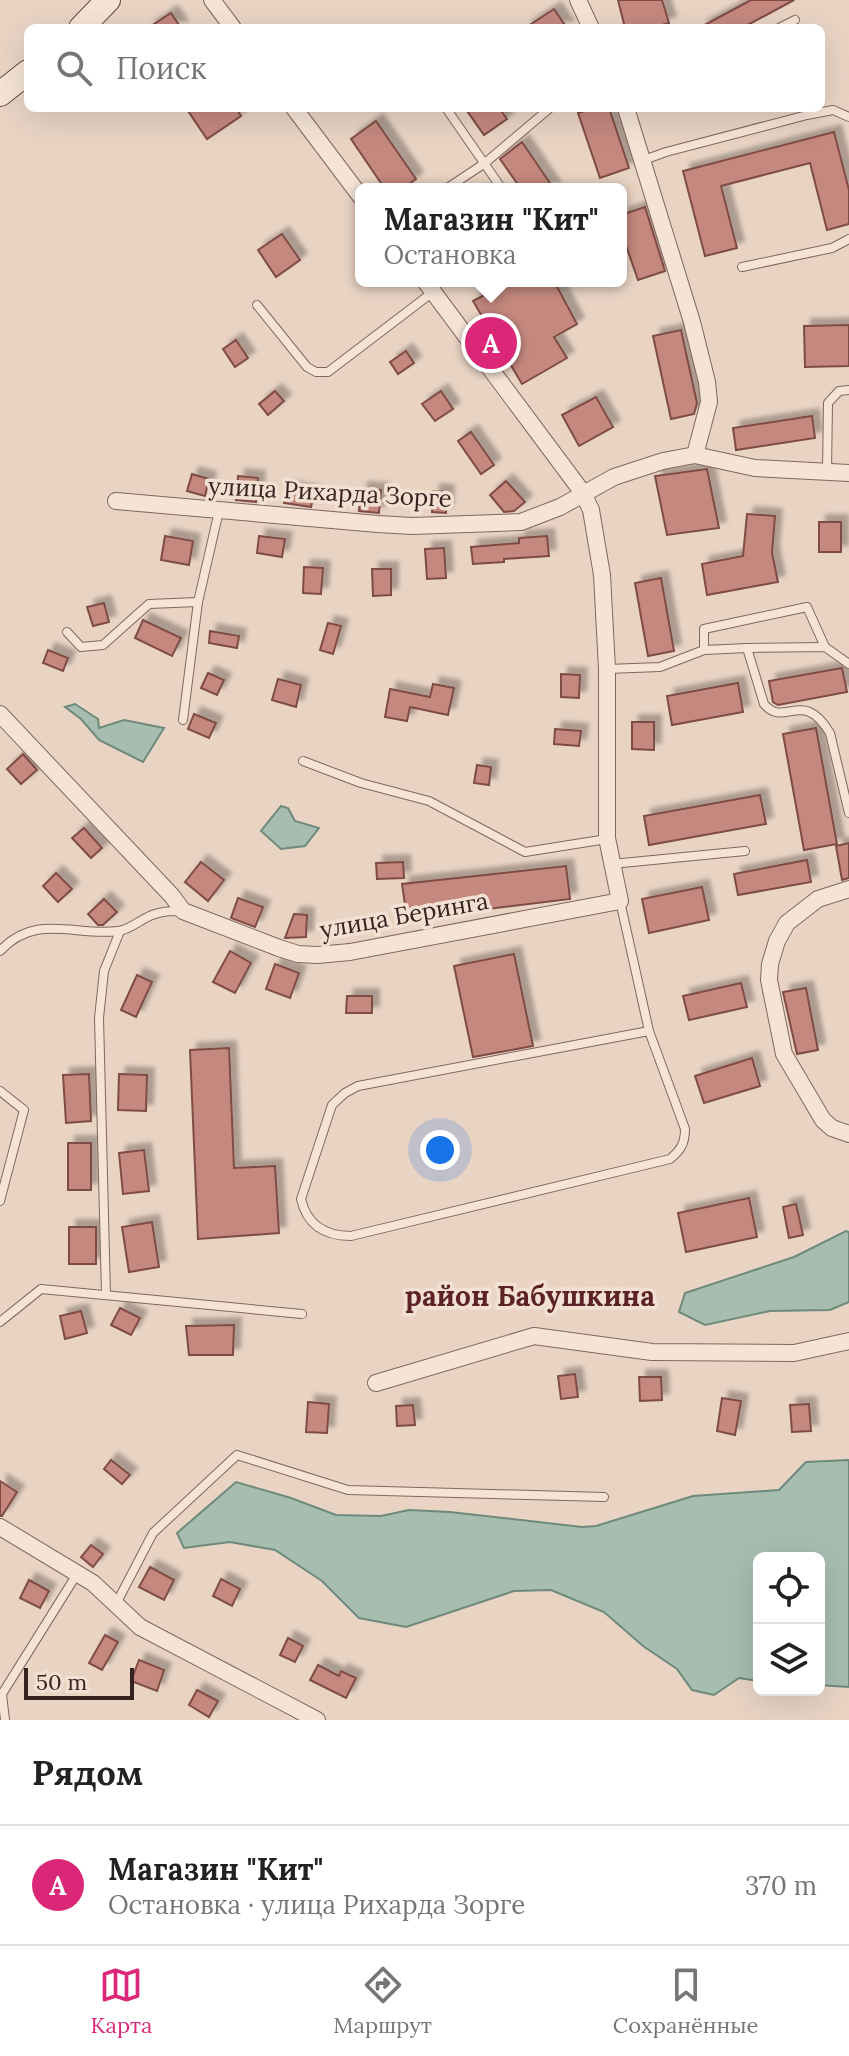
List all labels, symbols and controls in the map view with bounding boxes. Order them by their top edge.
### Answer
search box [24,24,825,112]
icon: search [52,46,96,90]
text: Поиск [116,49,207,87]
popup [355,183,627,287]
text: Магазин "Кит" [383,200,599,238]
text: Остановка [383,238,516,271]
pin: A [465,313,517,373]
street label: улица Рихарда Зорге [207,470,453,514]
street label: улица Беринга [317,885,491,945]
your location [420,1130,460,1170]
district label: район Бабушкина [405,1278,655,1314]
map controls [753,1552,825,1696]
button: locate [753,1552,825,1624]
button: layers [753,1624,825,1696]
scale bar [24,1664,134,1700]
text: 50 m [36,1668,87,1696]
text: Рядом [32,1751,143,1794]
text: Магазин "Кит" [108,1850,323,1888]
text: A [49,1869,67,1902]
text: 370 m [745,1869,817,1902]
text: Остановка · улица Рихарда Зорге [108,1888,525,1921]
tab: Карта [91,1963,152,2039]
tab: Маршрут [333,1963,432,2039]
tab: Сохранённые [613,1963,758,2039]

